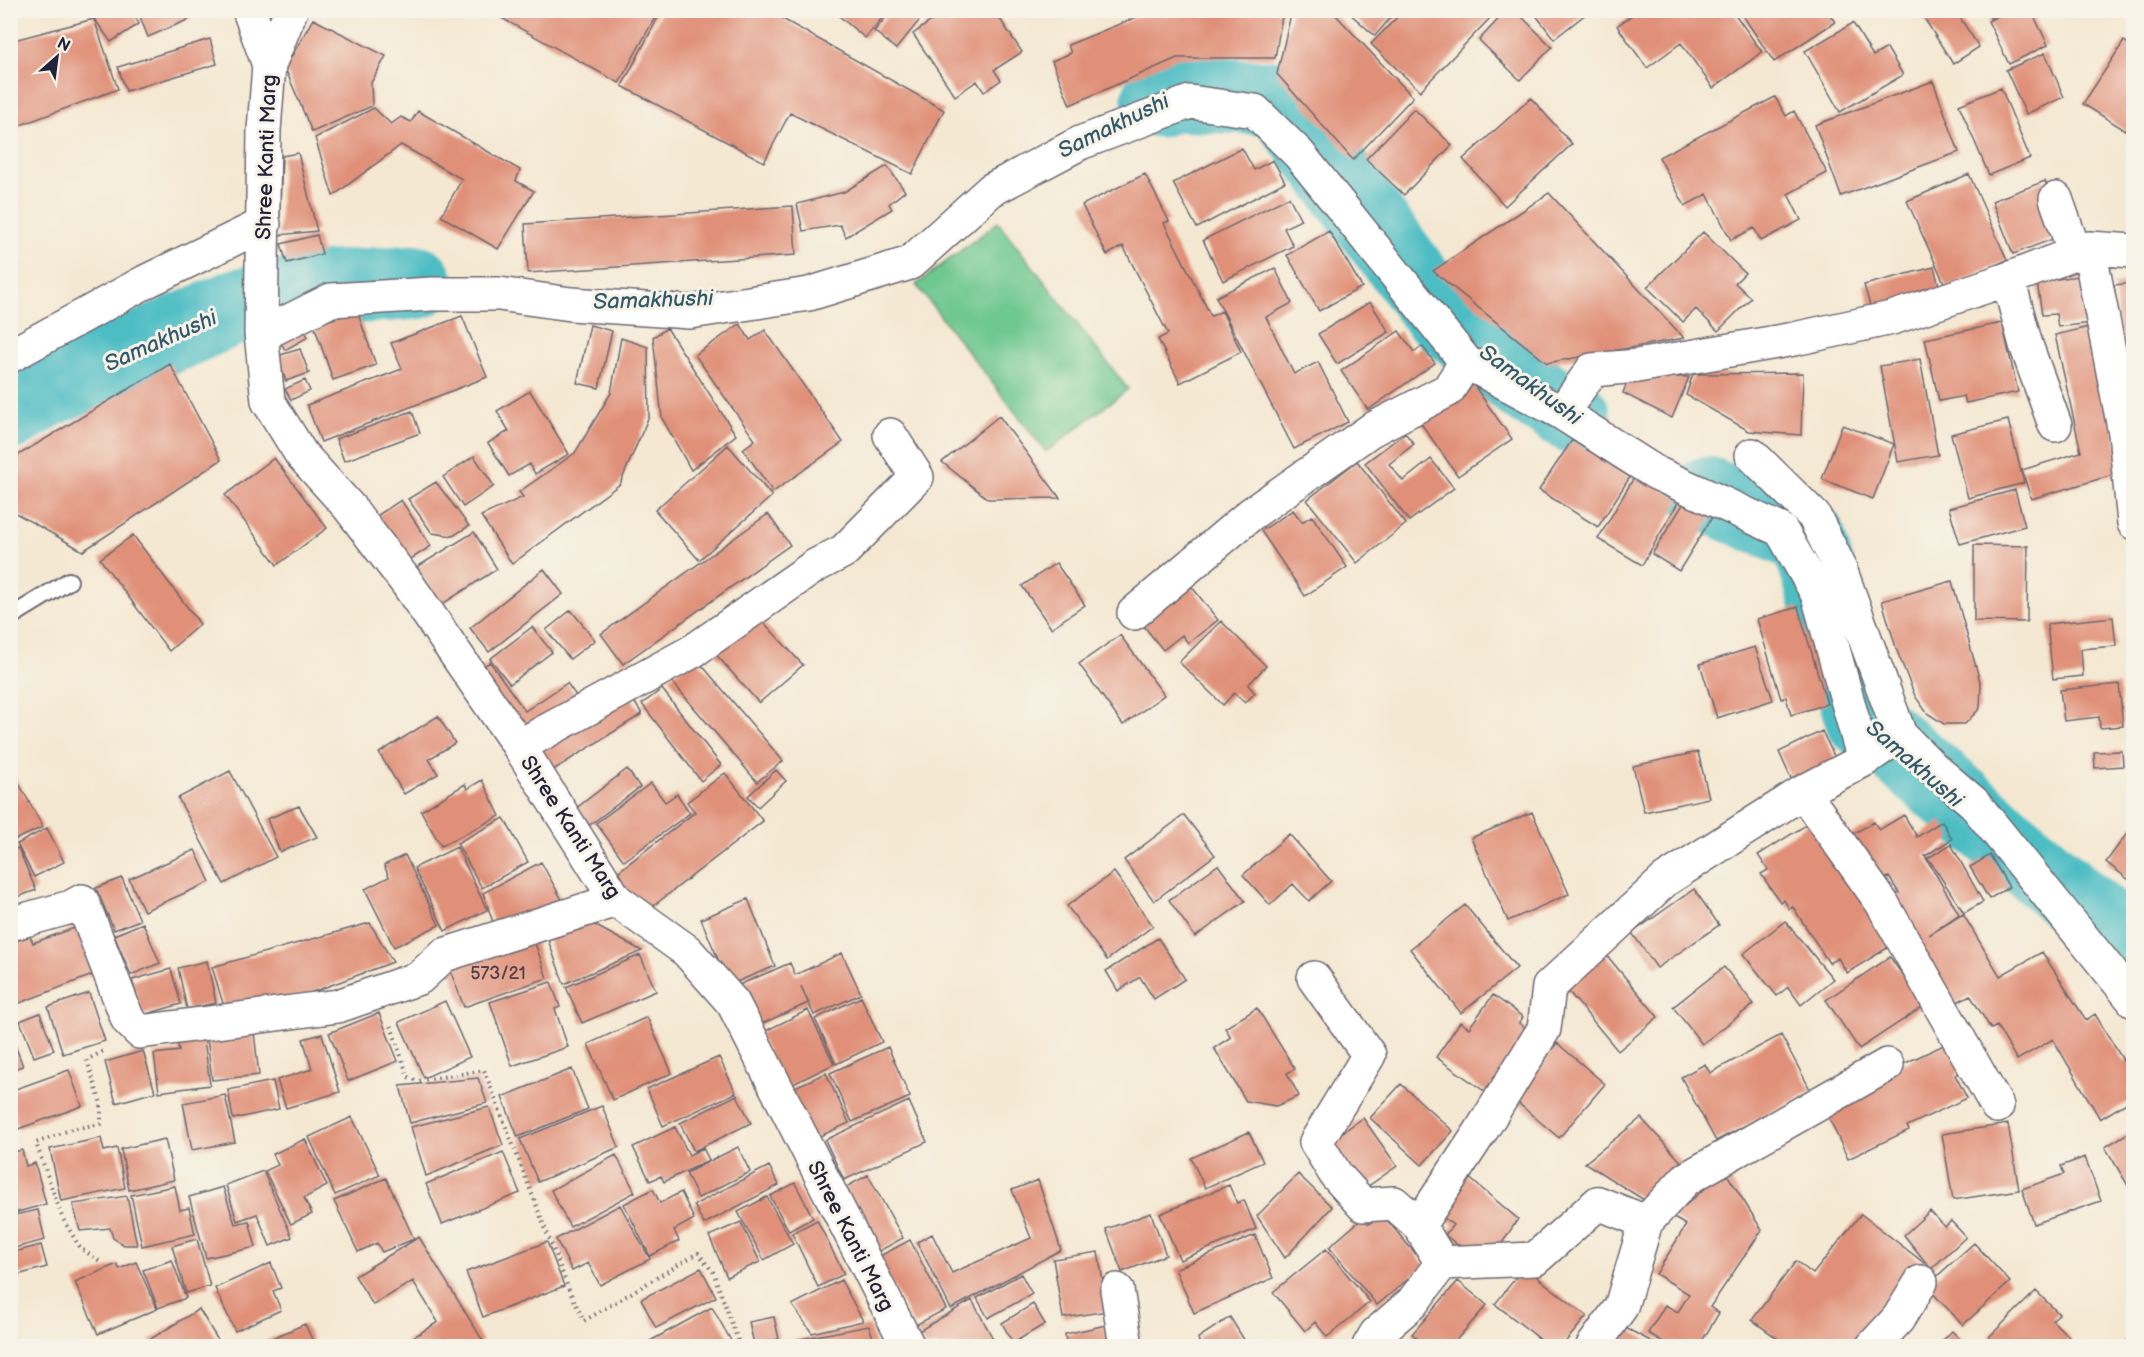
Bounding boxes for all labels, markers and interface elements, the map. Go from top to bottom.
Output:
north arrow [27,27,87,87]
text: N [54,34,73,56]
street label: Shree Kanti Marg [251,74,282,240]
water label: Samakhushi [1054,87,1175,165]
water label: Samakhushi [593,285,715,316]
water label: Samakhushi [100,304,222,378]
water label: Samakhushi [1474,339,1588,432]
water label: Samakhushi [1860,715,1969,814]
street label: Shree Kanti Marg [515,751,626,903]
house number: 573/21 [470,963,526,984]
street label: Shree Kanti Marg [802,1157,899,1316]

